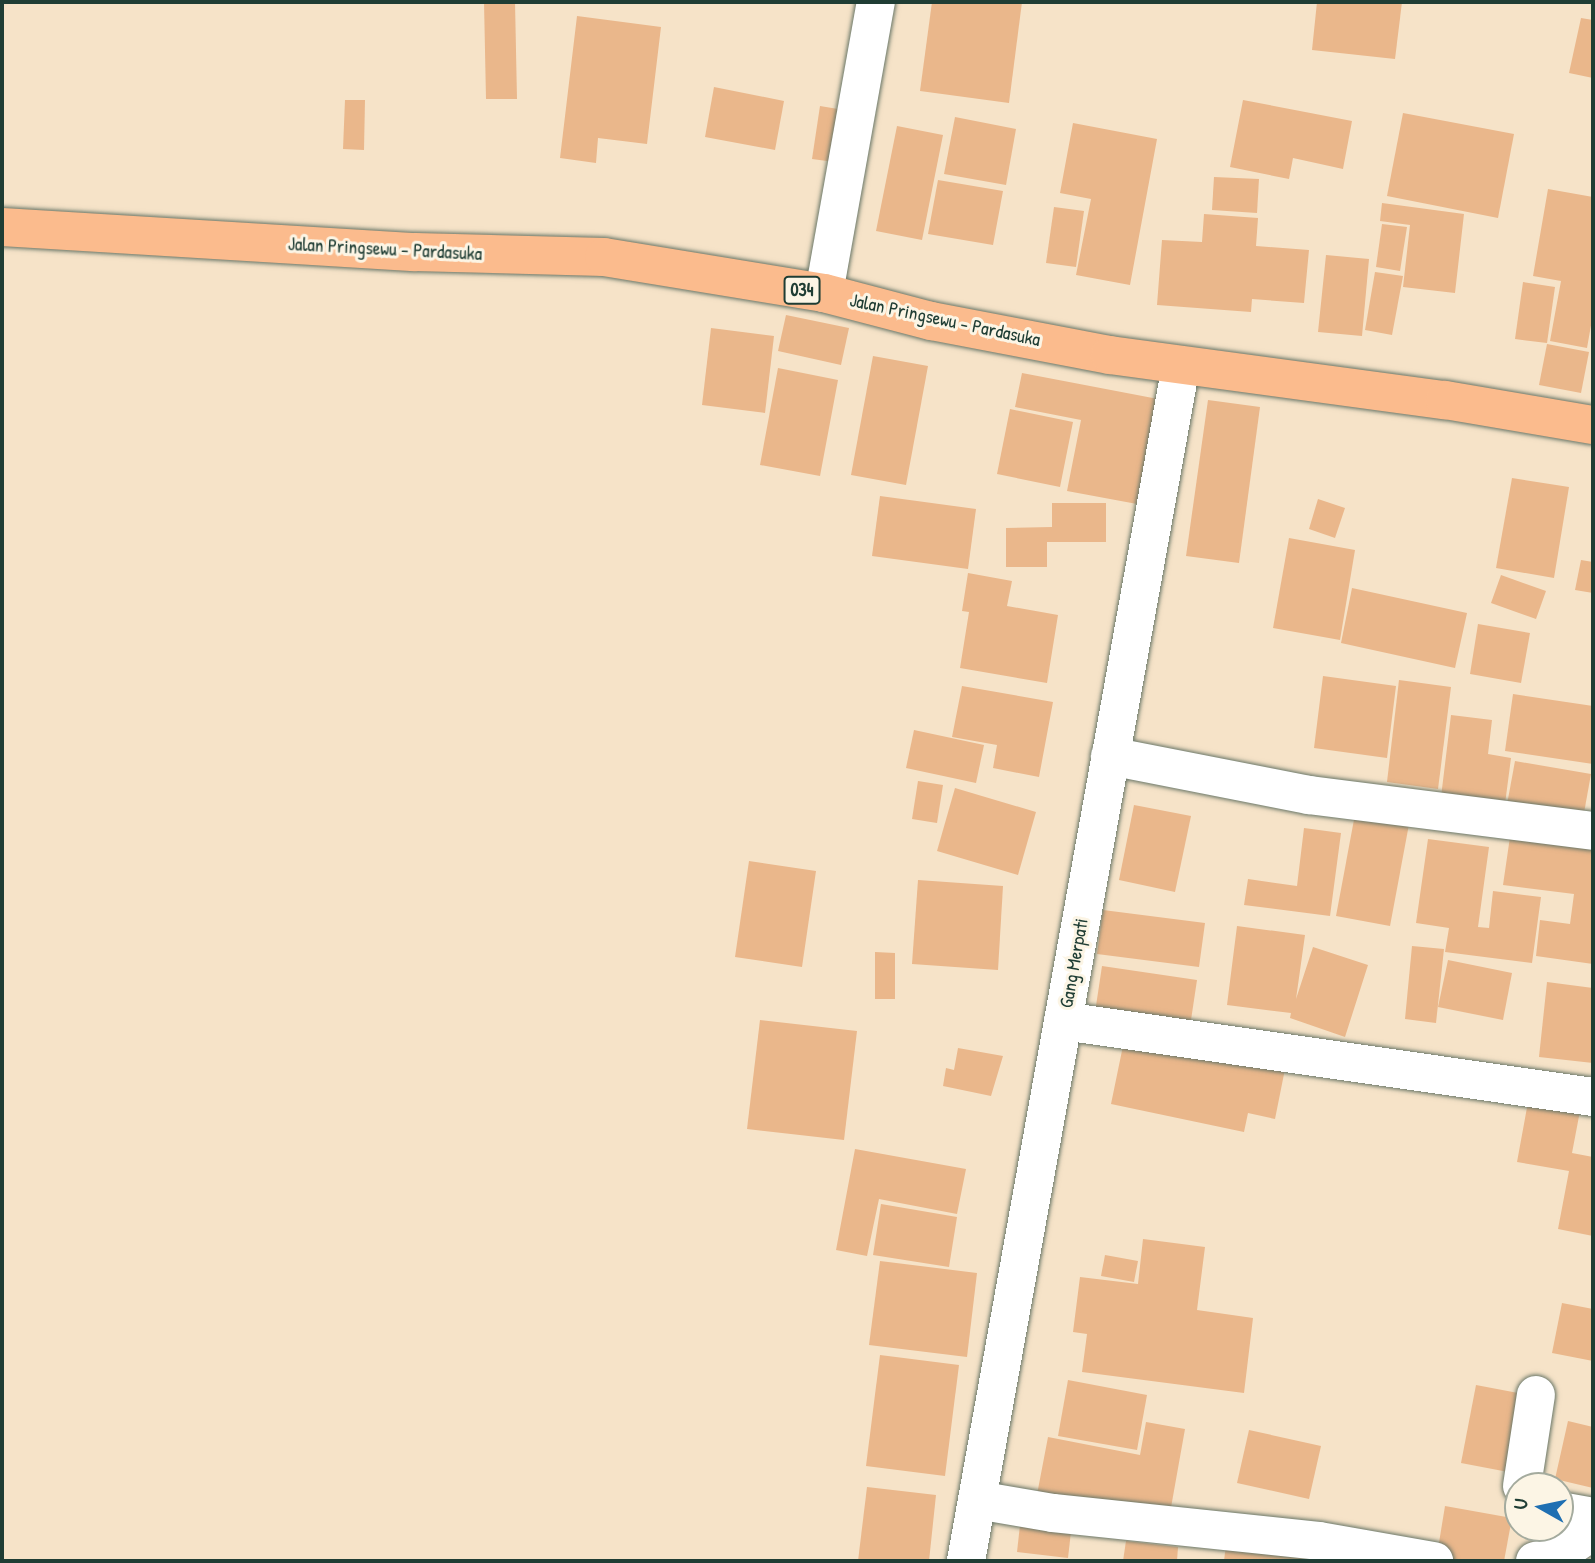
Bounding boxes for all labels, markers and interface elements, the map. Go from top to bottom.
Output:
street label: Jalan Pringsewu - Pardasuka [287,233,483,265]
road number: 034 [783,276,821,304]
street label: Jalan Pringsewu - Pardasuka [848,289,1042,351]
street label: Gang Merpati [1055,916,1093,1010]
north arrow [1504,1472,1574,1542]
text: U [1507,1497,1534,1511]

